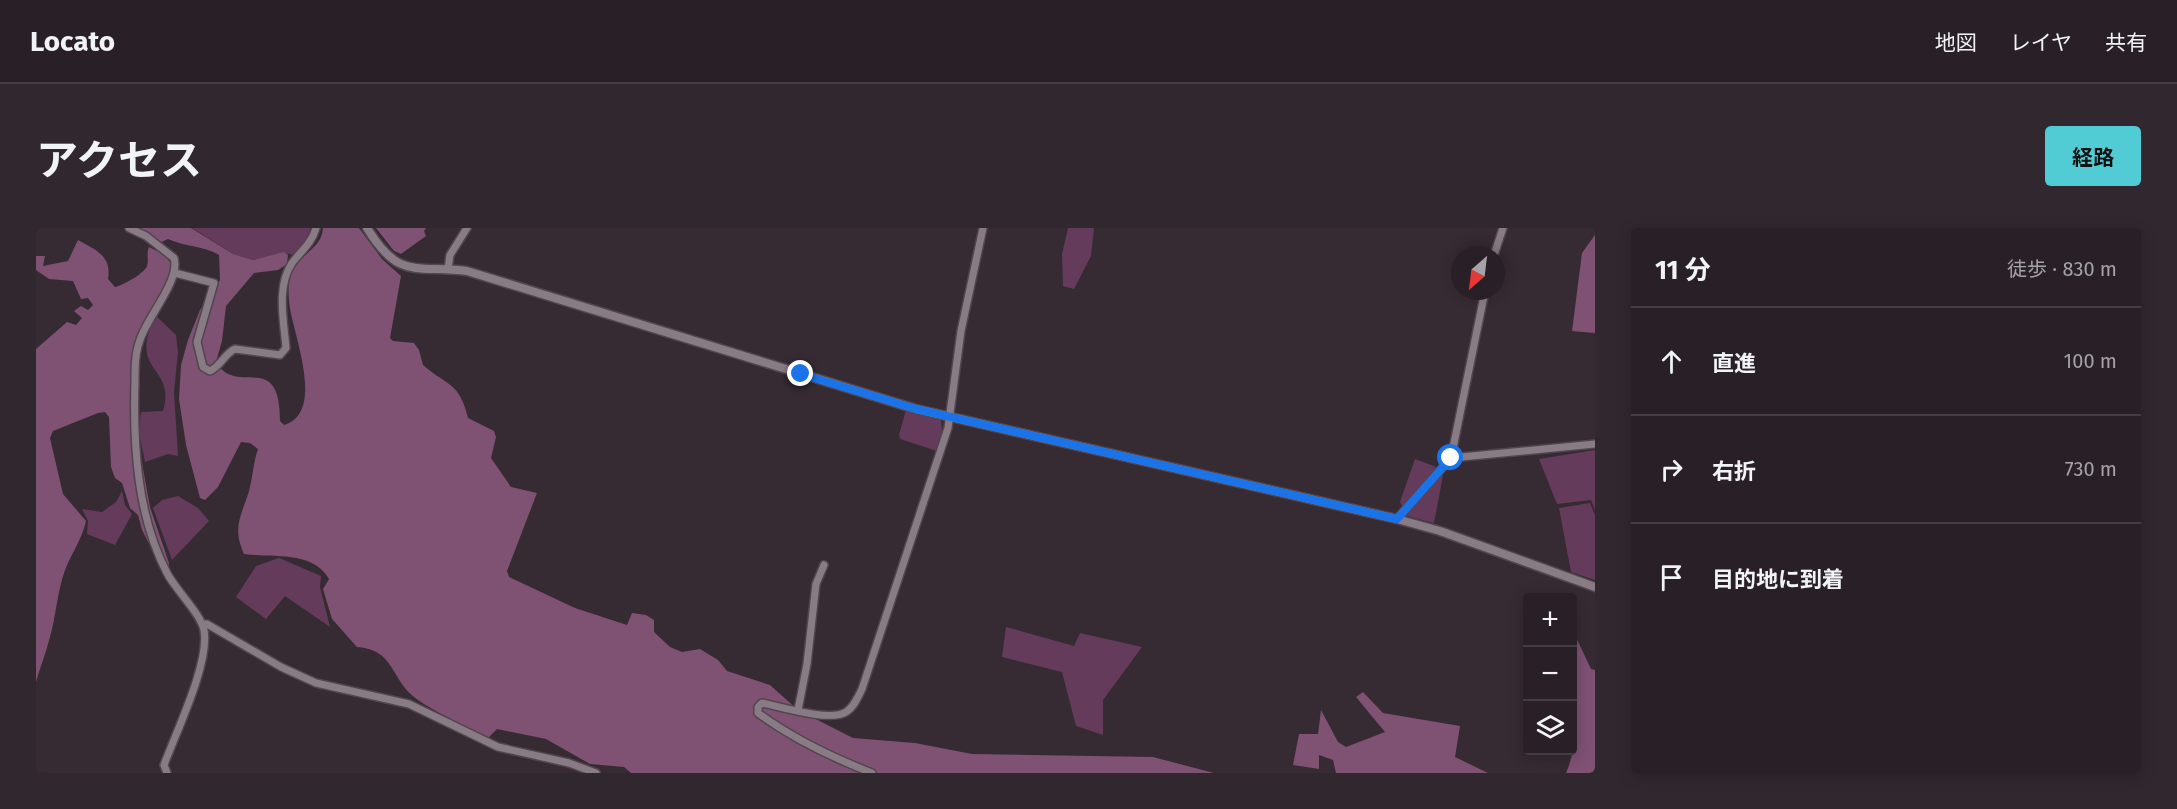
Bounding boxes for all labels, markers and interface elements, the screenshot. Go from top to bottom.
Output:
text: Locato [30,25,115,58]
text: 地図 [1935,30,1977,56]
text: レイヤ [2010,30,2072,56]
text: 共有 [2105,30,2147,56]
button: 経路 [2045,126,2141,186]
text: アクセス [36,136,202,186]
north arrow [1451,246,1505,300]
text: 11 分 [1655,255,1711,286]
text: 徒歩 · 830 m [2007,257,2117,281]
icon: ahead [1655,345,1688,378]
text: 100 m [2064,349,2117,373]
text: 直進 [1712,350,1756,377]
route end [787,360,813,386]
route start [1437,444,1463,470]
icon: right [1655,453,1688,486]
text: 730 m [2065,457,2117,481]
text: 右折 [1712,458,1756,485]
icon: arrive [1655,561,1688,594]
text: 目的地に到着 [1712,566,1844,593]
map controls [1523,593,1577,755]
button: + [1523,593,1577,647]
button: − [1523,647,1577,701]
button: layers [1523,701,1577,755]

